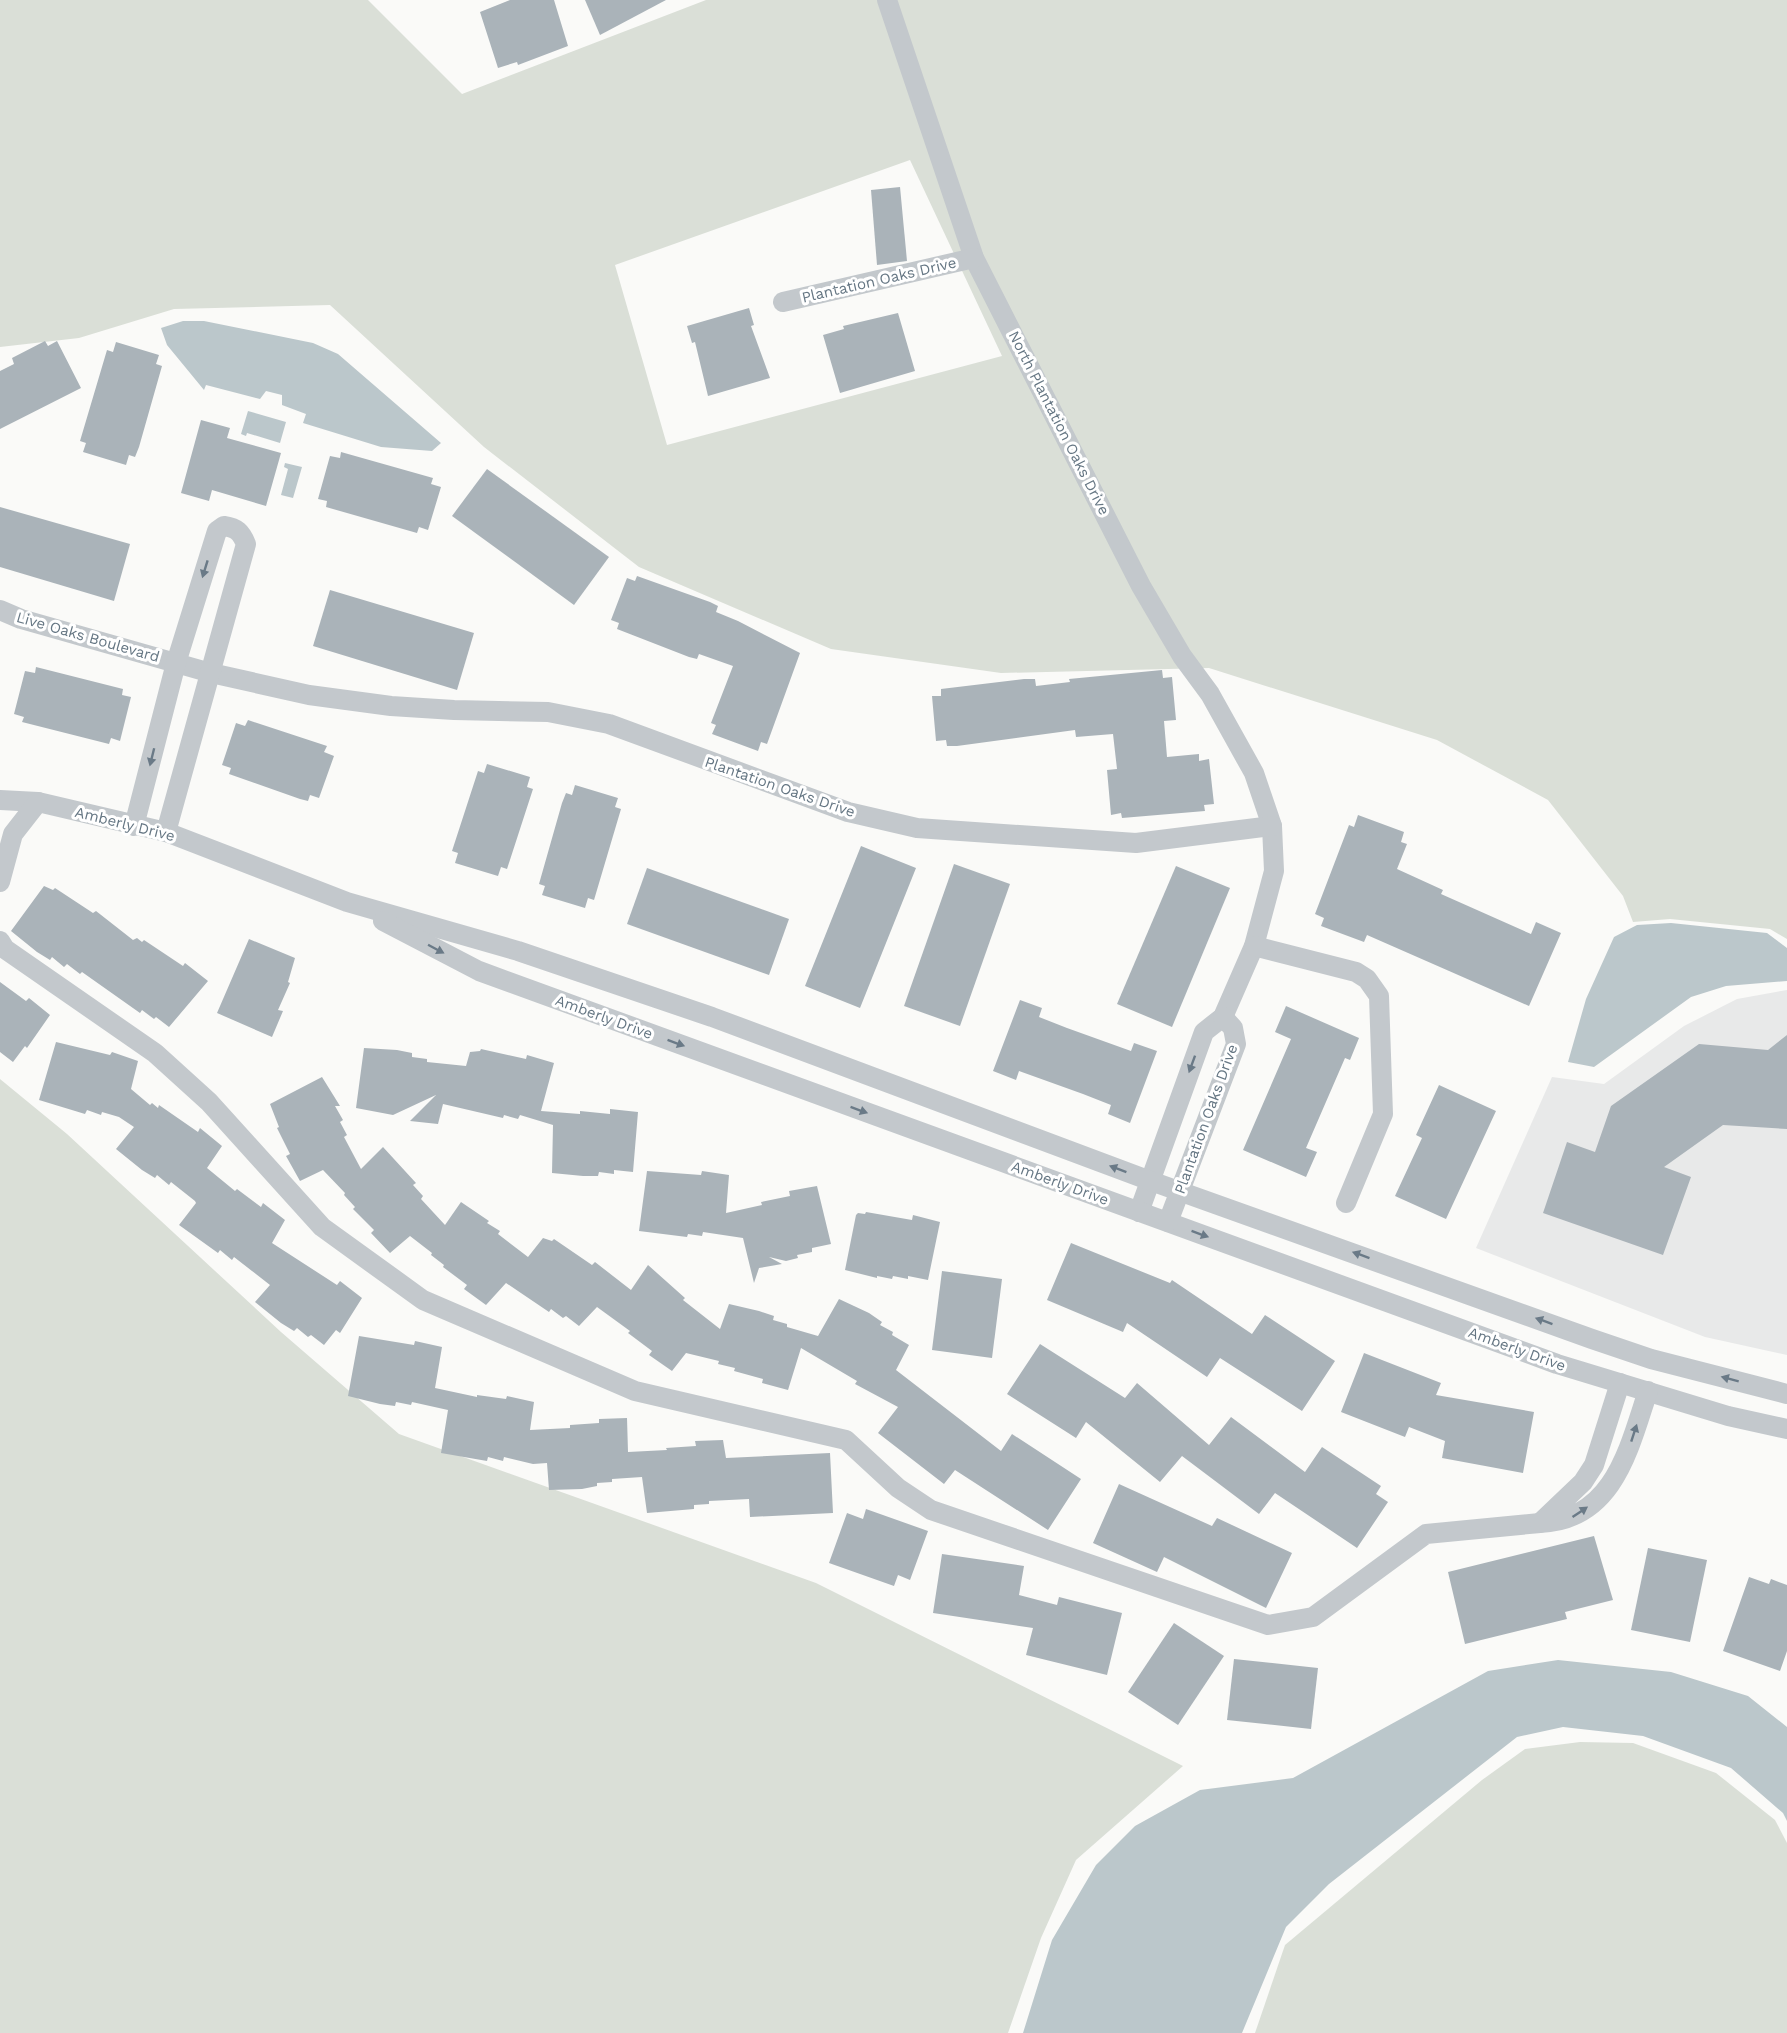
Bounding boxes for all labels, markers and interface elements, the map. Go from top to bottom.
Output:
street label: Plantation Oaks Drive [800,253,958,307]
street label: North Plantation Oaks Drive [1005,328,1113,518]
one-way arrow [200,560,209,578]
street label: Live Oaks Boulevard [14,608,162,666]
one-way arrow [147,748,156,766]
street label: Plantation Oaks Drive [702,753,858,821]
street label: Amberly Drive [73,803,177,845]
one-way arrow [428,944,445,954]
street label: Amberly Drive [553,991,655,1043]
one-way arrow [667,1039,685,1049]
street label: Plantation Oaks Drive [1171,1042,1241,1196]
one-way arrow [1186,1055,1196,1073]
one-way arrow [850,1105,868,1115]
street label: Amberly Drive [1009,1157,1111,1209]
one-way arrow [1109,1164,1127,1173]
one-way arrow [1191,1230,1209,1240]
one-way arrow [1352,1250,1370,1260]
one-way arrow [1535,1316,1553,1326]
street label: Amberly Drive [1466,1323,1568,1375]
one-way arrow [1721,1374,1740,1384]
one-way arrow [1630,1424,1639,1442]
one-way arrow [1572,1506,1588,1517]

